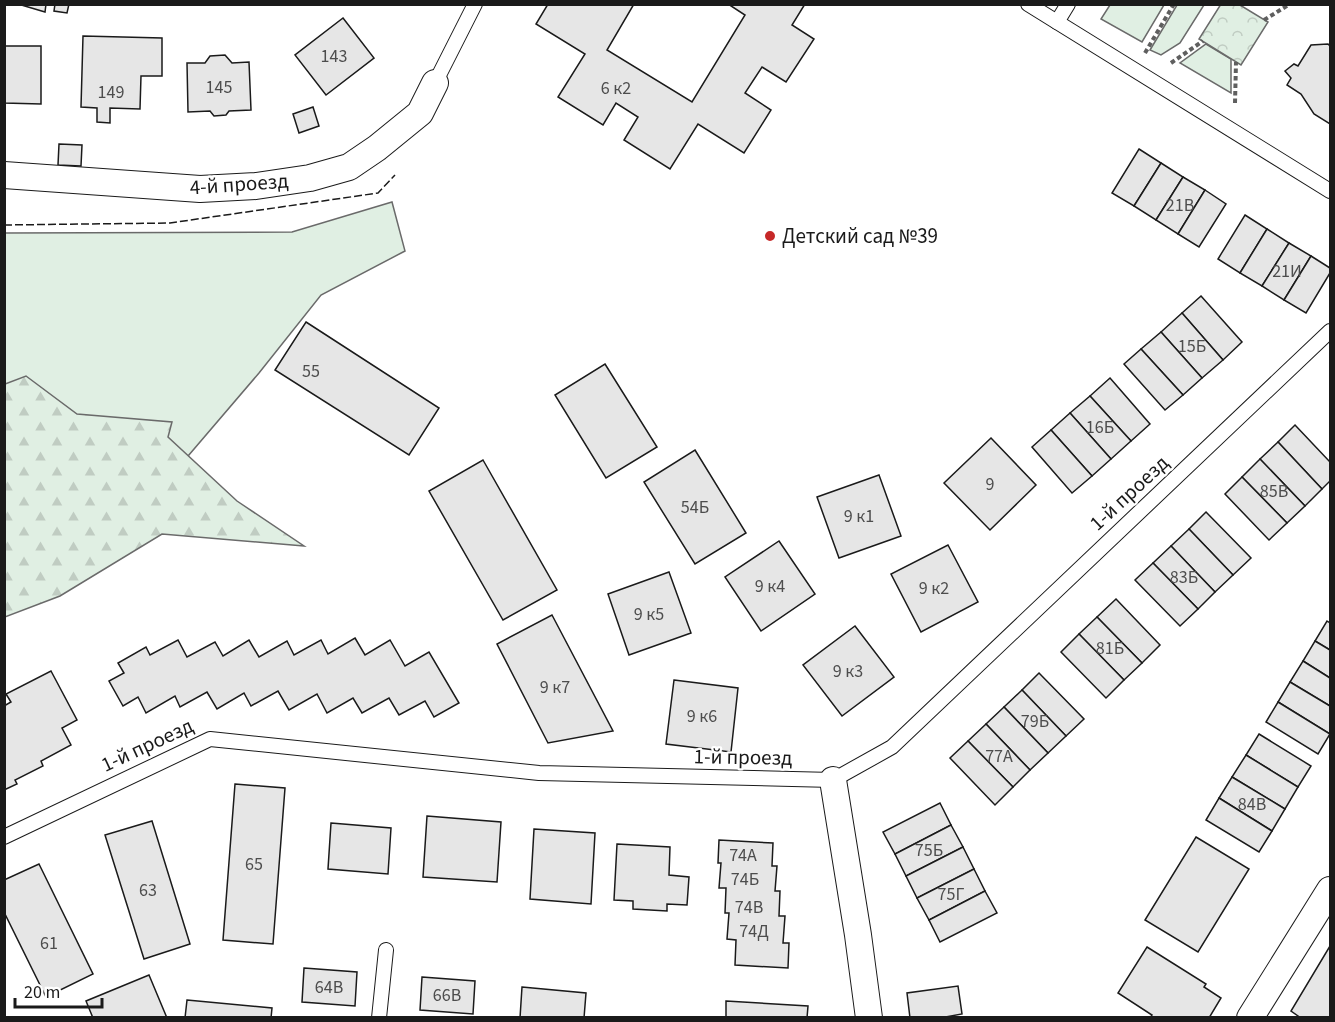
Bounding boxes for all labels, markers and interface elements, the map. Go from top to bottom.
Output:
house number: 143 [321,44,347,69]
house number: 145 [206,75,232,100]
house number: 6 к2 [601,76,631,101]
house number: 149 [98,80,124,105]
street label: 4-й проезд [189,166,289,202]
house number: 21В [1166,193,1194,218]
place label: Детский сад №39 [782,221,938,251]
marker: Детский сад №39 [763,229,777,243]
house number: 21И [1272,259,1302,284]
house number: 15Б [1178,334,1206,359]
house number: 55 [302,359,320,384]
house number: 16Б [1086,415,1114,440]
street label: 1-й проезд [1083,448,1175,538]
house number: 9 [986,472,995,497]
house number: 85В [1260,479,1288,504]
house number: 54Б [681,495,709,520]
house number: 9 к1 [844,504,874,529]
house number: 83Б [1170,565,1198,590]
house number: 9 к4 [755,574,785,599]
house number: 9 к2 [919,576,949,601]
house number: 9 к5 [634,602,664,627]
house number: 81Б [1096,636,1124,661]
house number: 9 к3 [833,659,863,684]
house number: 9 к7 [540,675,570,700]
house number: 9 к6 [687,704,717,729]
house number: 79Б [1021,709,1049,734]
street label: 1-й проезд [96,711,198,779]
street label: 1-й проезд [693,741,793,773]
house number: 77А [985,744,1013,769]
house number: 84В [1238,792,1266,817]
house number: 75Б [915,838,943,863]
house number: 74А [729,843,757,868]
house number: 65 [245,852,263,877]
house number: 74Б [731,867,759,892]
house number: 63 [139,878,157,903]
house number: 75Г [938,882,964,907]
house number: 74В [735,895,763,920]
house number: 74Д [739,919,769,944]
house number: 61 [40,931,58,956]
scale bar [15,971,102,1009]
house number: 64В [315,975,343,1000]
text: 20 m [24,980,60,1005]
house number: 66В [433,983,461,1008]

